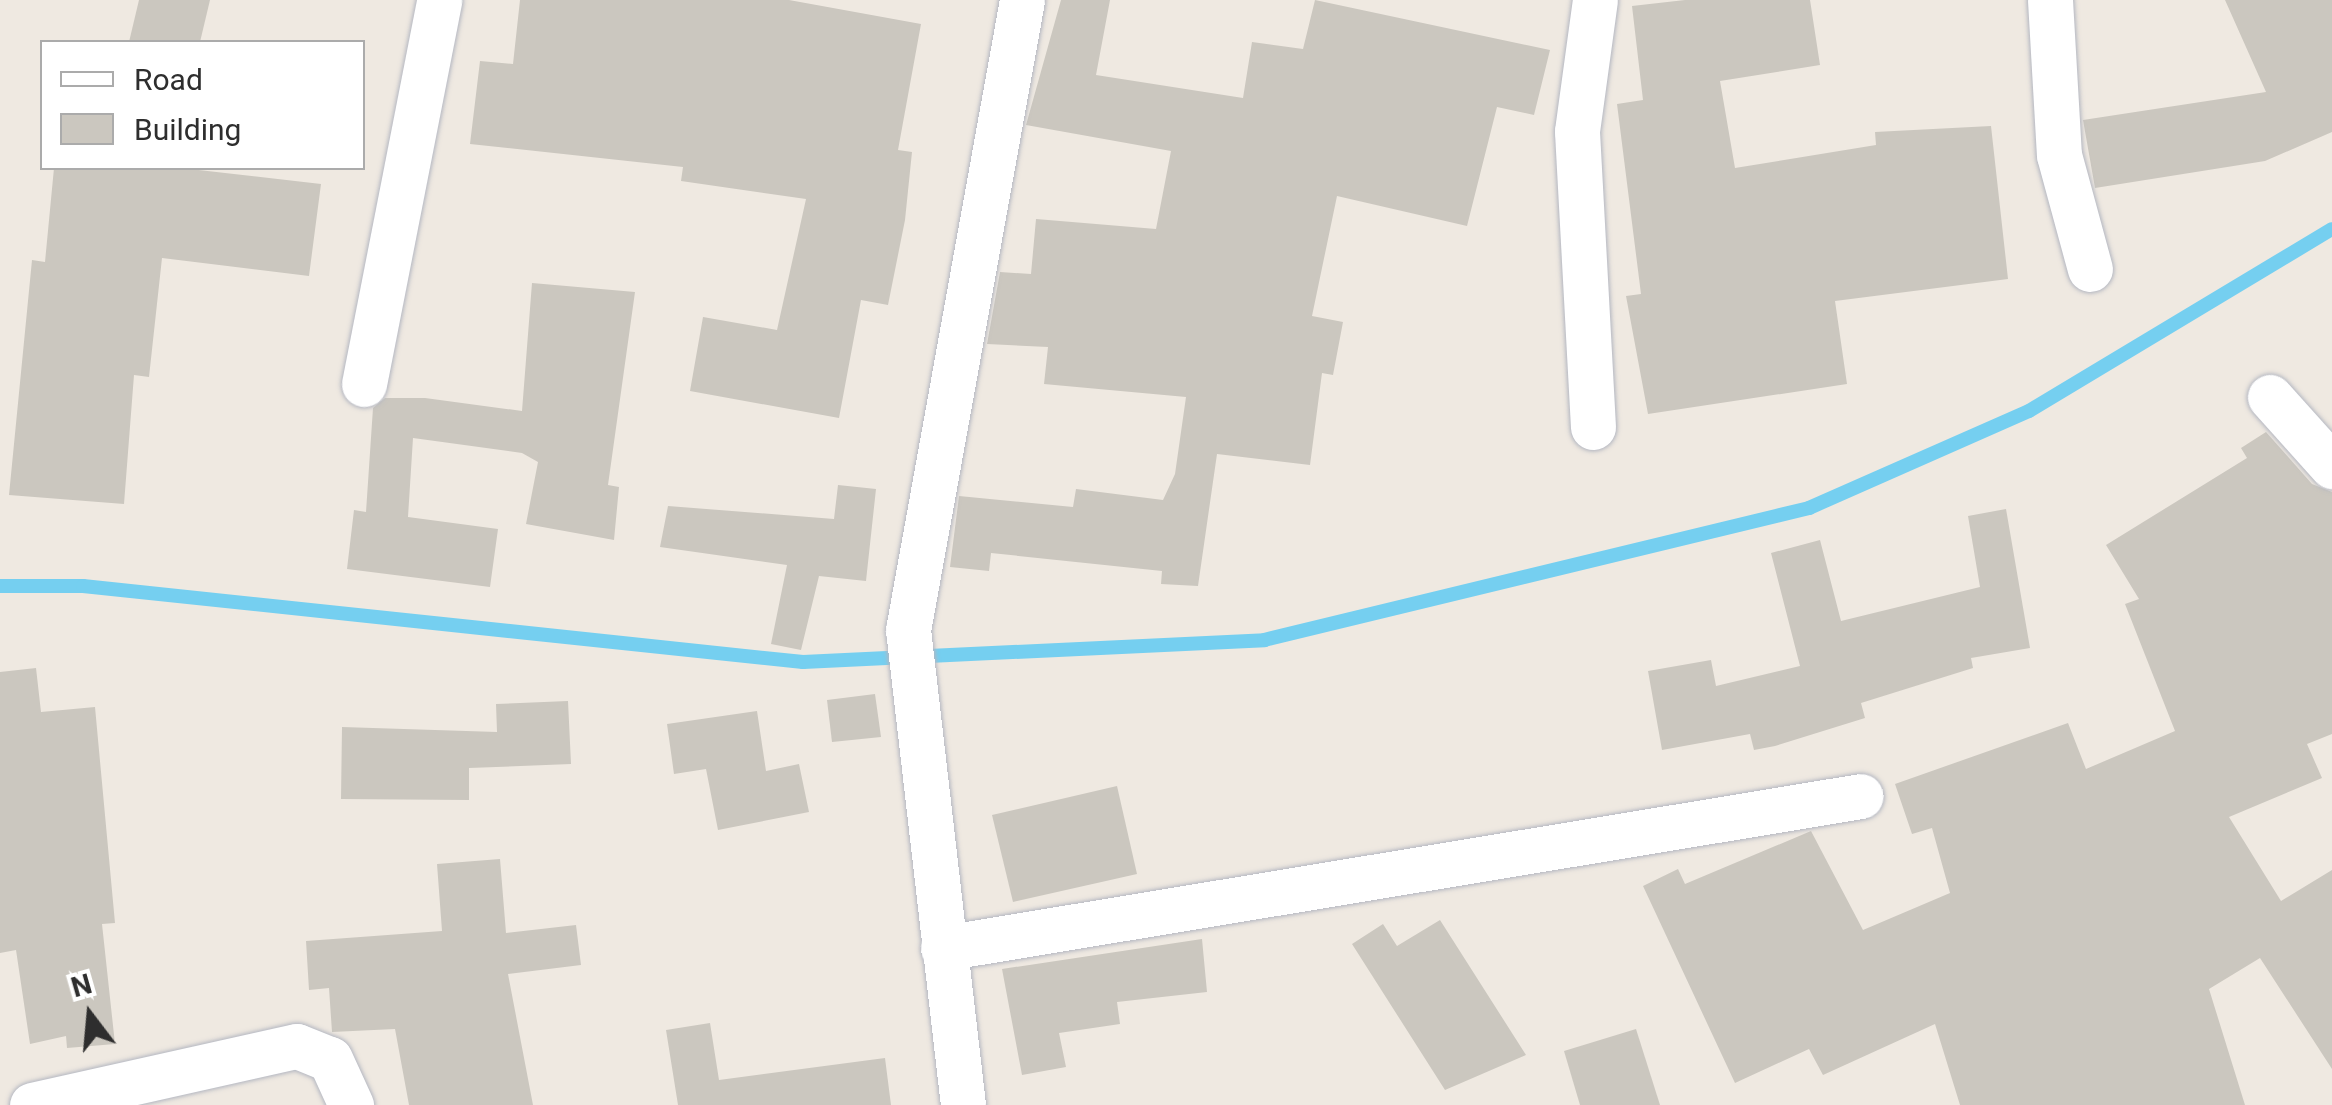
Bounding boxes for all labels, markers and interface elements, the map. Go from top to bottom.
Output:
legend [40,40,365,170]
text: Road [134,62,203,97]
text: Building [134,112,241,147]
north arrow [40,965,140,1065]
text: N [68,967,96,1004]

